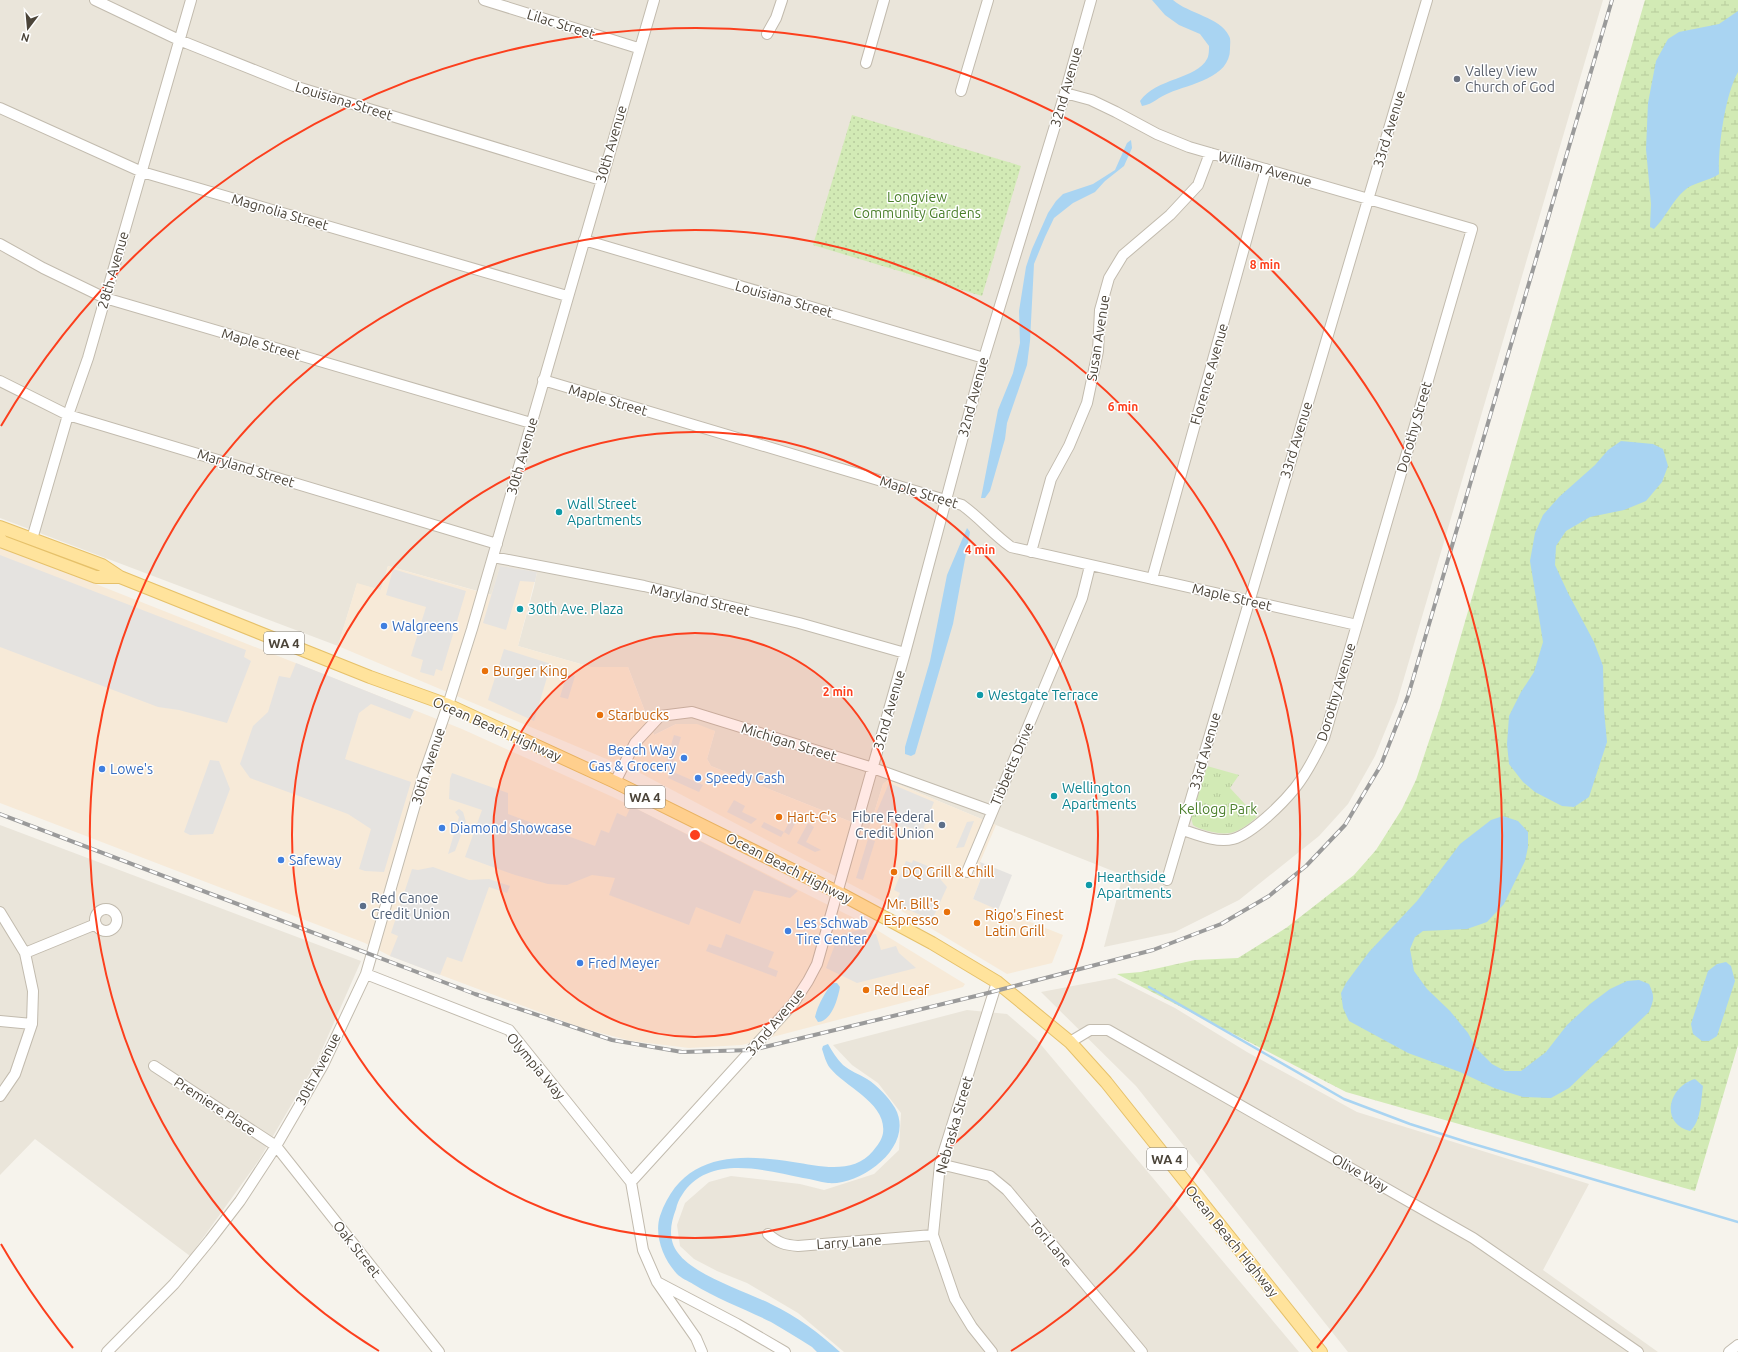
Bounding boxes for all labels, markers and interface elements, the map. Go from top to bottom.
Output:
street label: Lilac Street [525,6,597,42]
north arrow [8,8,48,48]
text: N [20,31,31,45]
street label: 32nd Avenue [1047,45,1085,129]
place label: Valley View Church of God [1465,63,1555,95]
marker: Valley View Church of God [1452,74,1462,84]
street label: Louisiana Street [293,79,395,124]
street label: 33rd Avenue [1370,89,1408,169]
street label: 30th Avenue [592,104,630,184]
street label: William Avenue [1216,148,1314,190]
park label: Longview Community Gardens [853,189,981,221]
street label: Magnolia Street [230,191,331,234]
street label: 28th Avenue [94,230,132,310]
text: 8 min [1250,258,1280,271]
street label: Louisiana Street [733,277,835,321]
street label: Susan Avenue [1083,294,1113,382]
street label: Florence Avenue [1187,321,1231,427]
street label: Maple Street [220,325,303,363]
street label: 32nd Avenue [955,355,991,439]
street label: Dorothy Street [1393,379,1435,474]
street label: Maple Street [567,381,650,419]
text: 6 min [1108,400,1138,413]
street label: 33rd Avenue [1277,400,1315,480]
street label: 30th Avenue [503,416,541,496]
street label: Maryland Street [195,446,297,491]
street label: Maple Street [878,472,961,512]
place label: Wall Street Apartments [567,496,642,528]
marker: Wall Street Apartments [554,507,564,517]
text: 4 min [965,543,995,556]
street label: Maple Street [1191,580,1274,614]
street label: Maryland Street [649,581,752,619]
place label: 30th Ave. Plaza [528,601,623,617]
marker: 30th Ave. Plaza [515,604,525,614]
place label: Walgreens [392,618,458,634]
marker: Walgreens [379,621,389,631]
road number: WA 4 [264,632,304,654]
street label: Dorothy Avenue [1313,641,1359,743]
place label: Burger King [493,663,568,679]
marker: Burger King [480,666,490,676]
street label: 32nd Avenue [870,668,908,752]
text: 2 min [823,685,853,698]
place label: Westgate Terrace [988,687,1099,703]
marker: Westgate Terrace [975,690,985,700]
street label: Ocean Beach Highway [430,693,564,765]
place label: Starbucks [608,707,669,723]
marker: Starbucks [595,710,605,720]
street label: 33rd Avenue [1186,711,1224,791]
street label: Michigan Street [739,720,839,764]
street label: Tibbetts Drive [987,720,1037,808]
street label: 30th Avenue [408,726,448,806]
place label: Beach Way Gas & Grocery [589,742,676,774]
marker: Beach Way Gas & Grocery [679,753,689,763]
place label: Lowe's [110,761,153,777]
marker: Lowe's [97,764,107,774]
place label: Speedy Cash [706,770,785,786]
marker: Speedy Cash [693,773,703,783]
place label: Wellington Apartments [1062,780,1137,812]
road number: WA 4 [625,786,665,808]
marker: Wellington Apartments [1049,791,1059,801]
park label: Kellogg Park [1179,801,1257,817]
place label: Hart-C's [787,809,837,825]
place label: Fibre Federal Credit Union [852,809,934,841]
marker: Hart-C's [774,812,784,822]
place label: Diamond Showcase [450,820,572,836]
marker: Fibre Federal Credit Union [937,820,947,830]
marker: Diamond Showcase [437,823,447,833]
centre of rings [688,828,702,842]
street label: Ocean Beach Highway [723,829,855,907]
place label: Safeway [289,852,342,868]
marker: Safeway [276,855,286,865]
place label: DQ Grill & Chill [902,864,994,880]
marker: DQ Grill & Chill [889,867,899,877]
place label: Hearthside Apartments [1097,869,1172,901]
marker: Hearthside Apartments [1084,880,1094,890]
place label: Red Canoe Credit Union [371,890,450,922]
place label: Mr. Bill's Espresso [884,896,939,928]
marker: Red Canoe Credit Union [358,901,368,911]
marker: Mr. Bill's Espresso [942,907,952,917]
place label: Rigo's Finest Latin Grill [985,907,1064,939]
place label: Les Schwab Tire Center [796,915,868,947]
marker: Rigo's Finest Latin Grill [972,918,982,928]
marker: Les Schwab Tire Center [783,926,793,936]
place label: Fred Meyer [588,955,660,971]
marker: Fred Meyer [575,958,585,968]
place label: Red Leaf [874,982,930,998]
street label: 32nd Avenue [742,985,808,1059]
marker: Red Leaf [861,985,871,995]
street label: Olympia Way [504,1029,569,1103]
street label: 30th Avenue [292,1030,344,1108]
street label: Premiere Place [171,1074,259,1138]
street label: Nebraska Street [932,1074,976,1176]
road number: WA 4 [1147,1148,1187,1170]
street label: Olive Way [1329,1151,1391,1196]
street label: Ocean Beach Highway [1182,1182,1282,1300]
street label: Tori Lane [1026,1216,1076,1270]
street label: Oak Street [330,1218,384,1281]
street label: Larry Lane [816,1232,882,1252]

